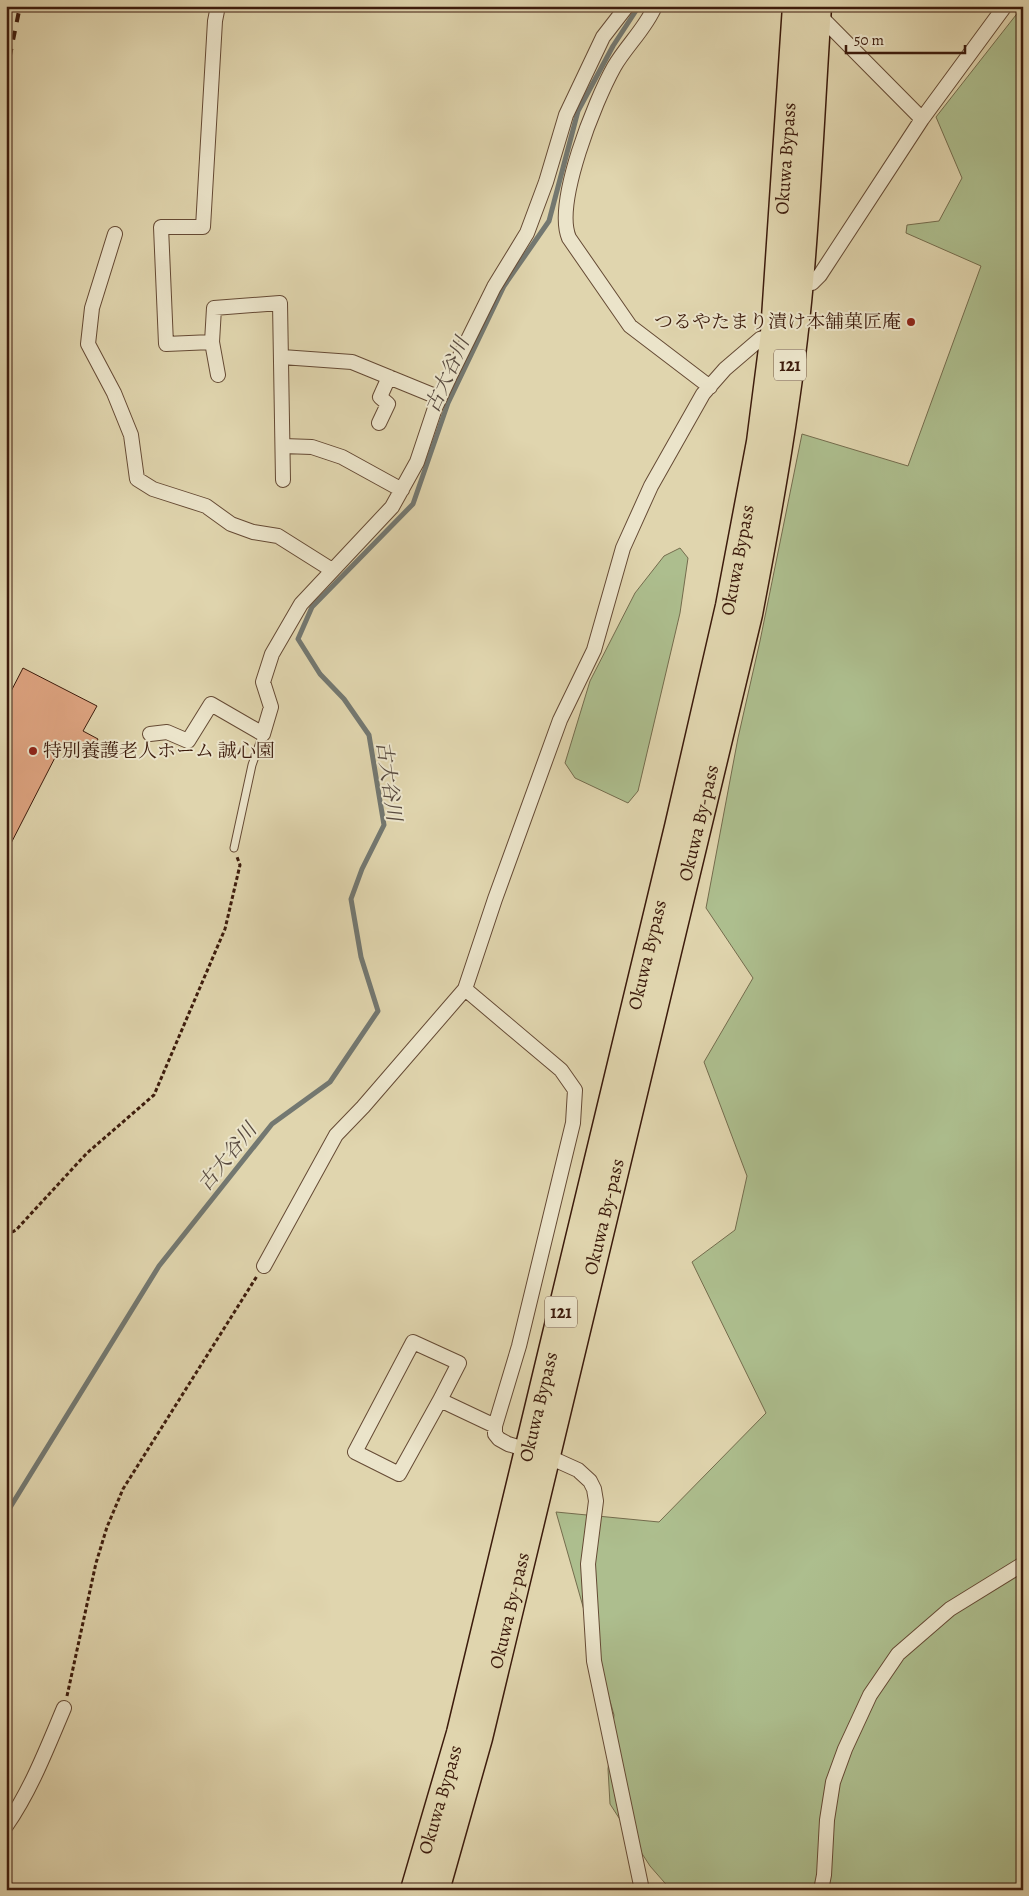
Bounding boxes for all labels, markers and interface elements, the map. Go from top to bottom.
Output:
scale bar [846,22,965,54]
text: 50 m [854,30,884,50]
street label: Okuwa Bypass [769,101,802,215]
place label: つるやたまり漬け本舗菓匠庵 [654,309,901,335]
marker: つるやたまり漬け本舗菓匠庵 [905,316,917,328]
water label: 古大谷川 [418,331,476,417]
road number: 121 [774,350,806,380]
street label: Okuwa Bypass [714,502,761,618]
place label: 特別養護老人ホーム 誠心園 [43,738,275,764]
water label: 古大谷川 [370,740,408,824]
marker: 特別養護老人ホーム 誠心園 [27,745,39,757]
street label: Okuwa By-pass [672,762,725,884]
street label: Okuwa Bypass [621,897,673,1013]
water label: 古大谷川 [191,1116,264,1197]
street label: Okuwa By-pass [578,1156,631,1278]
road number: 121 [545,1296,577,1328]
street label: Okuwa Bypass [513,1349,564,1465]
street label: Okuwa By-pass [483,1550,536,1672]
street label: Okuwa Bypass [412,1742,469,1857]

